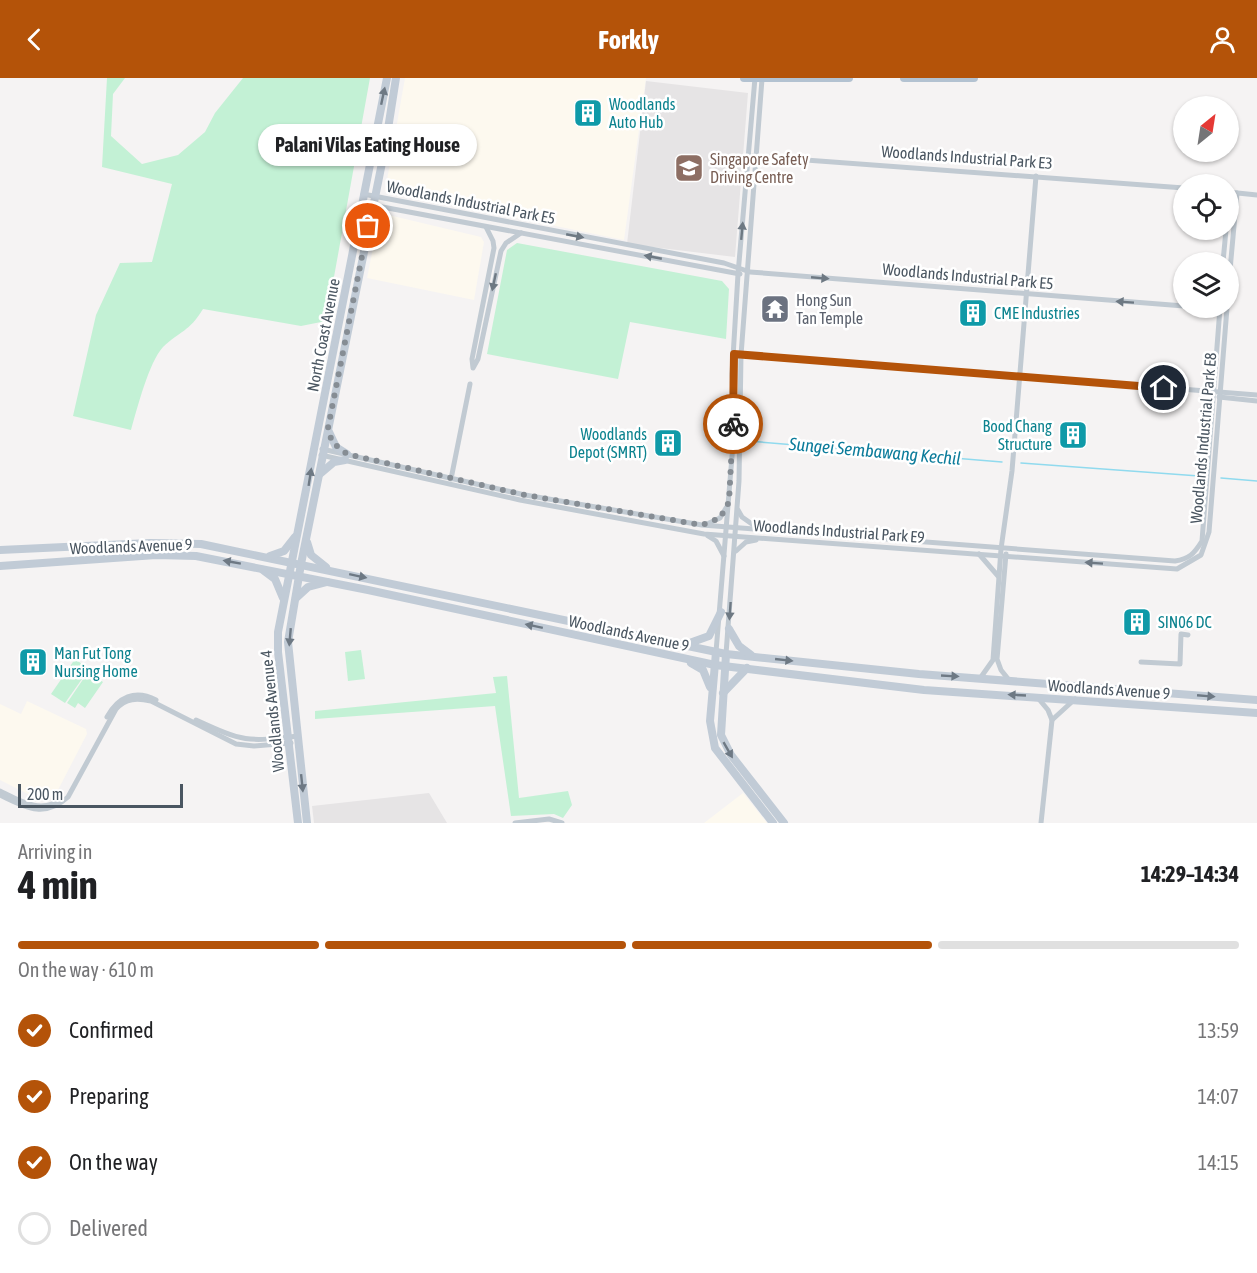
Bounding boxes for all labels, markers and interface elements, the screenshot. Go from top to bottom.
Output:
icon: back [18,23,51,56]
icon: person [1206,23,1239,56]
text: Forkly [598,24,659,55]
one-way arrow [379,87,389,105]
place label: Woodlands Auto Hub [609,95,676,131]
north arrow [1173,96,1239,162]
map controls [1173,96,1239,318]
building icon: Woodlands Auto Hub [572,97,604,129]
callout: Palani Vilas Eating House [258,124,478,166]
text: Palani Vilas Eating House [275,133,460,156]
street label: Woodlands Industrial Park E3 [881,142,1053,172]
place label: Singapore Safety Driving Centre [710,150,809,187]
school or university icon: Singapore Safety Driving Centre [673,152,705,184]
button: locate [1173,174,1239,240]
street label: Woodlands Industrial Park E5 [385,177,557,227]
pin [342,200,393,251]
icon: bag [351,209,384,242]
one-way arrow [737,221,747,240]
one-way arrow [565,232,584,241]
one-way arrow [643,252,662,261]
button: layers [1173,252,1239,318]
street label: Woodlands Industrial Park E5 [882,260,1054,292]
one-way arrow [489,272,499,291]
one-way arrow [811,273,830,283]
street label: North Coast Avenue [303,277,343,393]
place label: Hong Sun Tan Temple [796,291,863,328]
temple icon: Hong Sun Tan Temple [759,293,791,325]
building icon: CME Industries [957,297,989,329]
one-way arrow [1116,297,1135,307]
place label: CME Industries [994,304,1080,322]
street label: Woodlands Industrial Park E8 [1187,352,1219,524]
pin [1138,362,1189,413]
icon: home [1147,371,1180,404]
courier [703,394,763,454]
icon: bike [717,408,750,441]
place label: Bood Chang Structure [983,417,1052,453]
building icon: Bood Chang Structure [1057,419,1089,451]
place label: Woodlands Depot (SMRT) [569,425,647,462]
building icon: Woodlands Depot (SMRT) [652,427,684,459]
water label: Sungei Sembawang Kechil [787,433,962,469]
one-way arrow [305,467,314,486]
street label: Woodlands Industrial Park E9 [753,516,925,546]
street label: Woodlands Avenue 9 [69,535,193,557]
one-way arrow [222,557,241,566]
one-way arrow [1085,558,1104,567]
one-way arrow [348,572,367,582]
one-way arrow [725,601,735,620]
building icon: SIN06 DC [1121,606,1153,638]
street label: Woodlands Avenue 9 [567,611,691,655]
place label: SIN06 DC [1158,613,1212,631]
one-way arrow [525,621,544,630]
one-way arrow [285,627,295,646]
place label: Man Fut Tong Nursing Home [54,644,138,681]
building icon: Man Fut Tong Nursing Home [17,646,49,678]
street label: Woodlands Avenue 4 [257,649,287,773]
one-way arrow [775,655,794,665]
one-way arrow [941,671,960,680]
street label: Woodlands Avenue 9 [1047,676,1171,702]
one-way arrow [1007,691,1026,700]
one-way arrow [1197,691,1216,701]
one-way arrow [723,742,734,758]
one-way arrow [297,773,307,792]
scale bar [18,781,183,808]
text: 200 m [27,785,63,803]
text: Arriving in [18,840,92,863]
text: 14:29–14:34 [1141,861,1239,887]
text: 4 min [18,863,98,907]
text: On the way · 610 m [18,958,154,981]
icon: check [18,1014,51,1047]
text: Confirmed [69,1017,154,1043]
text: 13:59 [1198,1019,1239,1042]
icon: check [18,1080,51,1113]
text: Preparing [69,1083,149,1109]
text: 14:07 [1197,1085,1239,1108]
icon: check [18,1146,51,1179]
text: On the way [69,1149,158,1175]
text: 14:15 [1198,1151,1239,1174]
text: Delivered [69,1215,148,1241]

